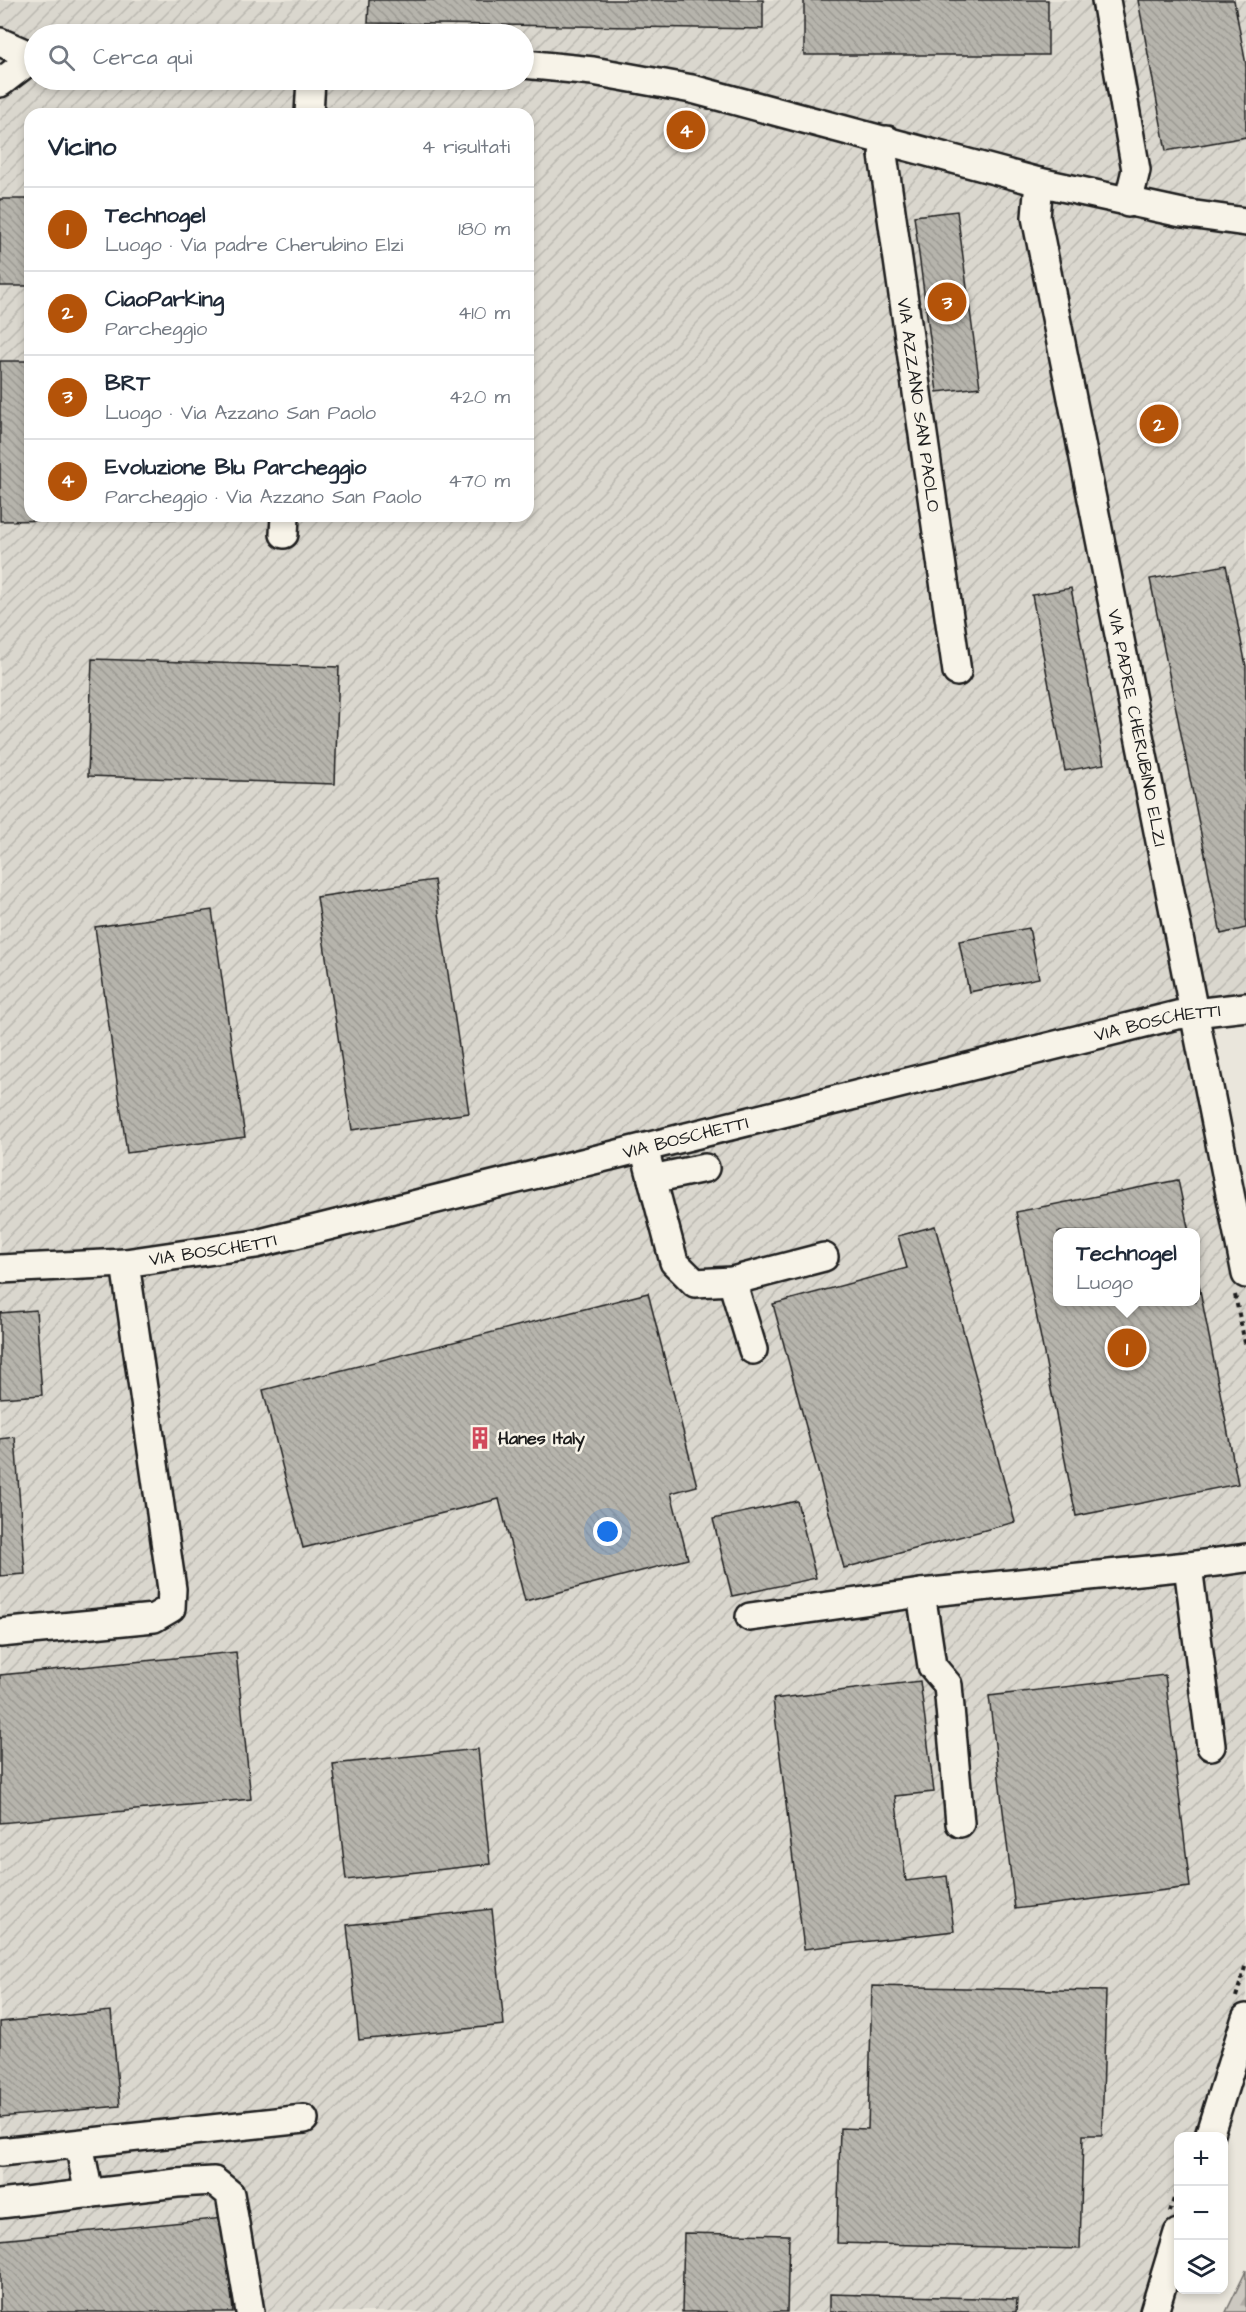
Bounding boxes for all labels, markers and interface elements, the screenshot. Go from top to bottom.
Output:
search box [24,24,534,90]
icon: search [45,41,78,74]
text: Cerca qui [93,42,192,73]
pin: 4 [666,108,706,152]
text: Vicino [48,129,116,165]
text: 4 risultati [422,133,510,161]
text: Technogel [105,200,206,231]
text: 1 [66,215,69,243]
text: 180 m [458,215,510,243]
text: Luogo · Via padre Cherubino Elzi [105,231,403,259]
pin: 3 [928,280,966,324]
text: CiaoParking [105,284,224,315]
street label: VIA AZZANO SAN PAOLO [891,296,946,514]
text: 2 [62,299,73,327]
text: 410 m [458,299,510,327]
text: Parcheggio [105,315,207,343]
text: BRT [105,368,150,399]
text: 3 [62,383,73,411]
text: 420 m [449,383,510,411]
text: Luogo · Via Azzano San Paolo [105,399,376,427]
pin: 2 [1140,402,1178,446]
text: Evoluzione Blu Parcheggio [105,452,366,483]
text: 4 [61,467,74,495]
text: 470 m [448,467,510,495]
text: Parcheggio · Via Azzano San Paolo [105,483,421,511]
street label: VIA PADRE CHERUBINO ELZI [1101,607,1173,849]
street label: VIA BOSCHETTI [1092,998,1222,1048]
street label: VIA BOSCHETTI [620,1110,751,1165]
street label: VIA BOSCHETTI [148,1227,279,1272]
popup [1053,1228,1200,1306]
text: Technogel [1076,1238,1177,1269]
text: Luogo [1076,1269,1133,1297]
pin: 1 [1108,1326,1146,1370]
building icon: Hanes Italy [467,1425,493,1451]
place label: Hanes Italy [498,1426,585,1452]
your location [593,1517,622,1546]
map controls [1174,2132,1228,2294]
button: + [1174,2132,1228,2186]
button: − [1174,2186,1228,2240]
button: layers [1174,2240,1228,2294]

